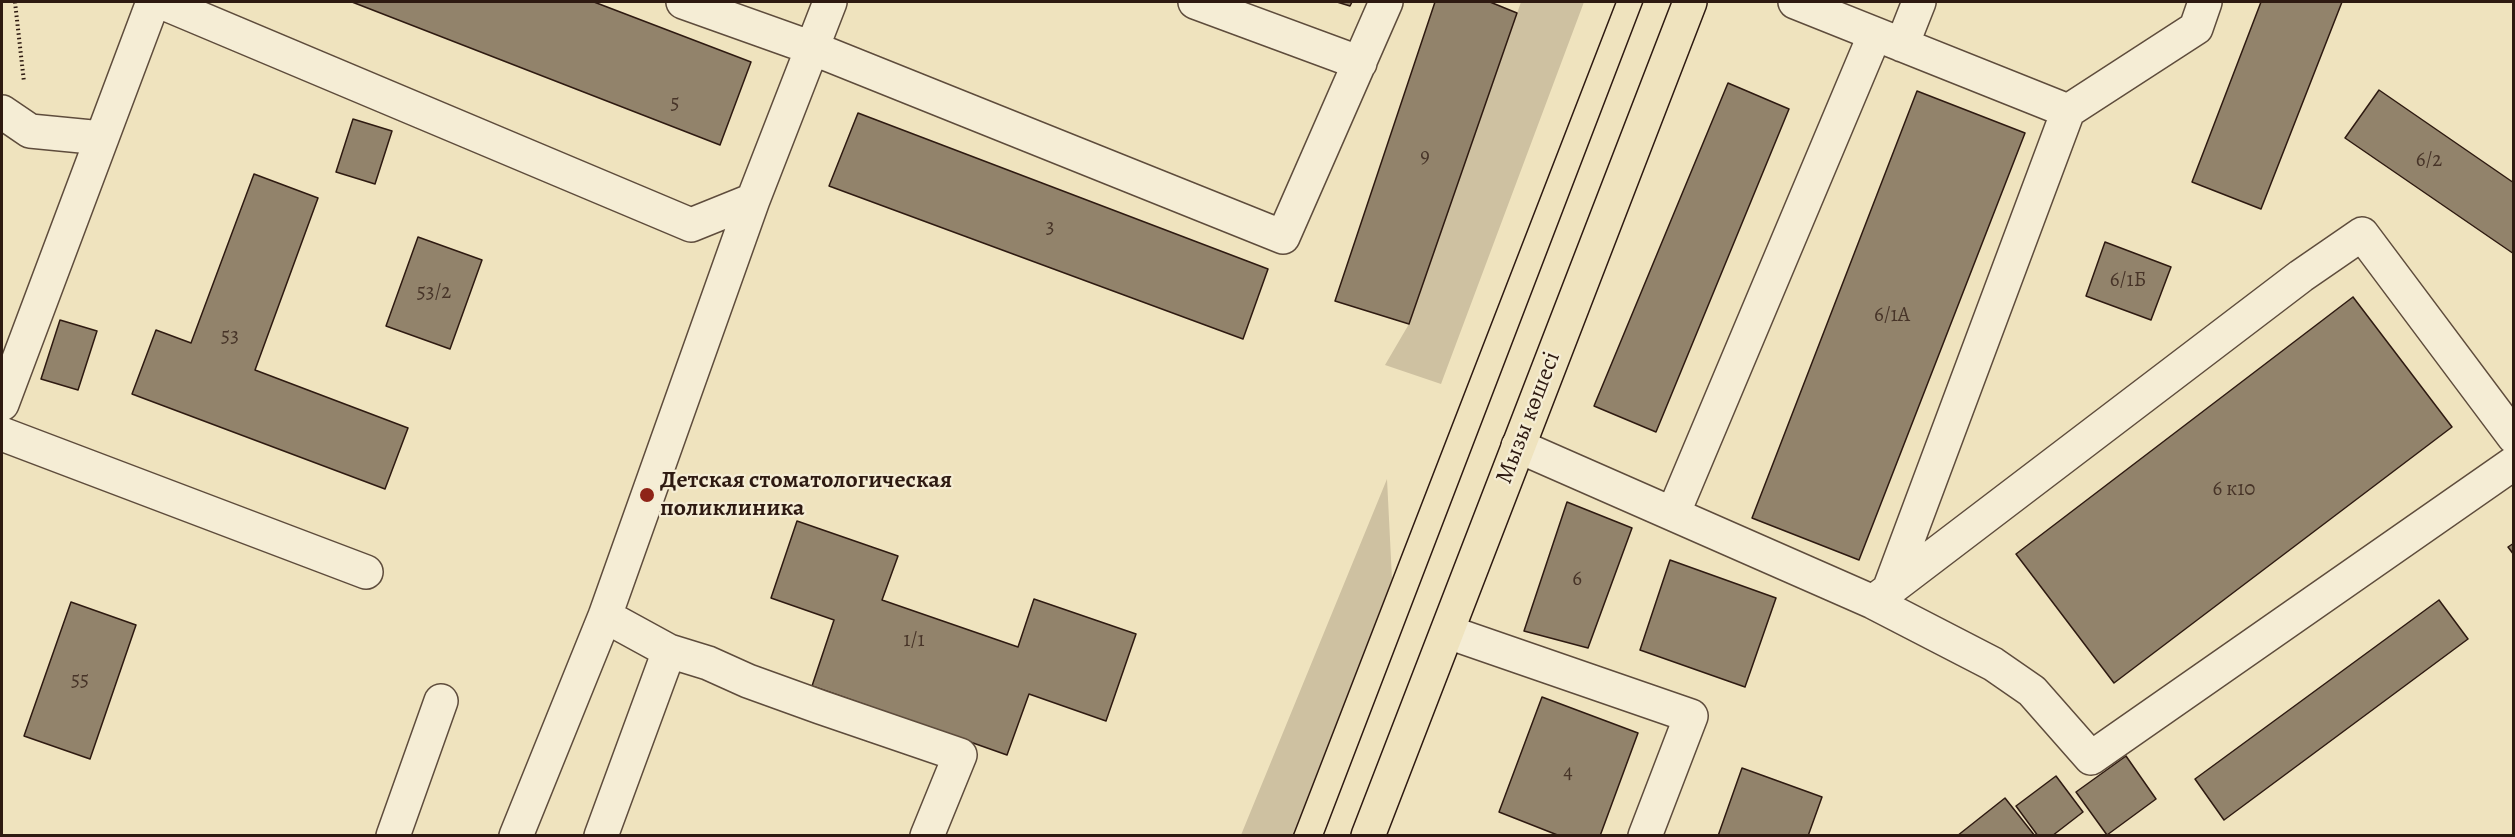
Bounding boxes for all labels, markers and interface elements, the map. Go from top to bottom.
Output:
house number: 5 [670,91,680,117]
house number: 9 [1420,144,1430,170]
house number: 6/2 [2416,148,2442,174]
house number: 3 [1046,215,1054,241]
house number: 6/1Б [2110,268,2146,294]
house number: 53/2 [417,280,451,306]
house number: 6/1А [1874,303,1910,329]
house number: 53 [221,324,239,350]
street label: Мызы көшесі [1491,348,1567,488]
place label: Детская стоматологическая поликлиника [660,467,952,523]
house number: 6 к10 [2212,477,2256,503]
marker: Детская стоматологическая поликлиника [638,486,656,504]
house number: 6 [1572,567,1582,593]
house number: 1/1 [903,628,925,654]
house number: 55 [71,668,89,694]
house number: 4 [1563,760,1573,786]

